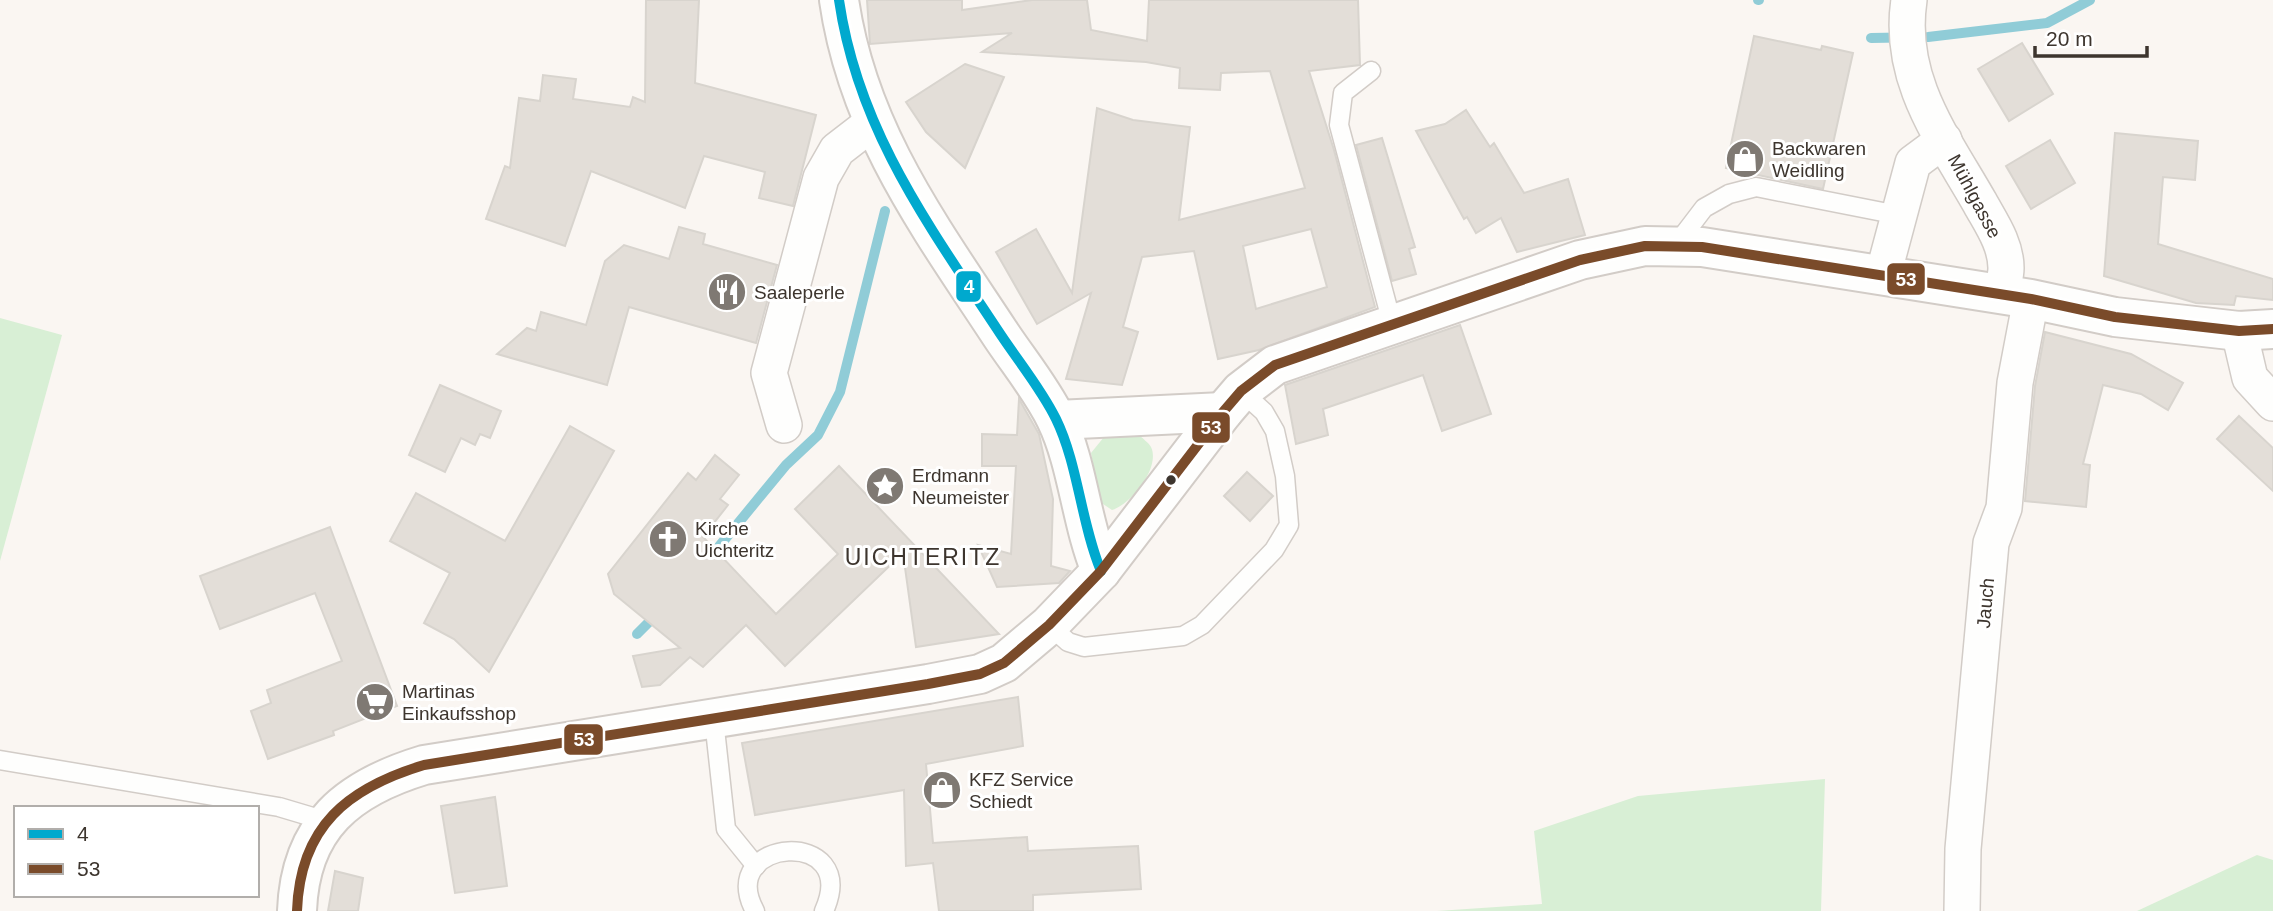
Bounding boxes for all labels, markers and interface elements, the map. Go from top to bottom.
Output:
scale bar [2035,14,2147,58]
text: 20 m [2046,27,2093,50]
shop icon: Backwaren Weidling [1724,138,1766,180]
place label: Backwaren Weidling [1772,138,1866,181]
street label: Mühlgasse [1944,151,2005,242]
line badge: 53 [1886,262,1926,296]
text: 53 [1895,269,1917,290]
line badge: 4 [955,270,982,303]
restaurant icon: Saaleperle [706,271,748,313]
text: 4 [964,276,975,297]
place label: Saaleperle [754,282,845,303]
line badge: 53 [1191,411,1231,444]
text: 53 [1200,417,1222,438]
place icon: Erdmann Neumeister [864,465,906,507]
place label: Erdmann Neumeister [912,465,1010,508]
unlabelled marker [1164,473,1178,487]
church icon: Kirche Uichteritz [647,518,689,560]
place label: Kirche Uichteritz [695,518,774,561]
district label: UICHTERITZ [845,544,1001,570]
street label: Jauch [1973,577,1998,629]
supermarket icon: Martinas Einkaufsshop [354,681,396,723]
place label: Martinas Einkaufsshop [402,681,516,724]
line badge: 53 [563,723,604,756]
text: 53 [573,729,595,750]
shop icon: KFZ Service Schiedt [921,769,963,811]
place label: KFZ Service Schiedt [969,769,1074,812]
legend [14,806,259,897]
text: 4 [77,822,89,845]
text: 53 [77,857,100,880]

